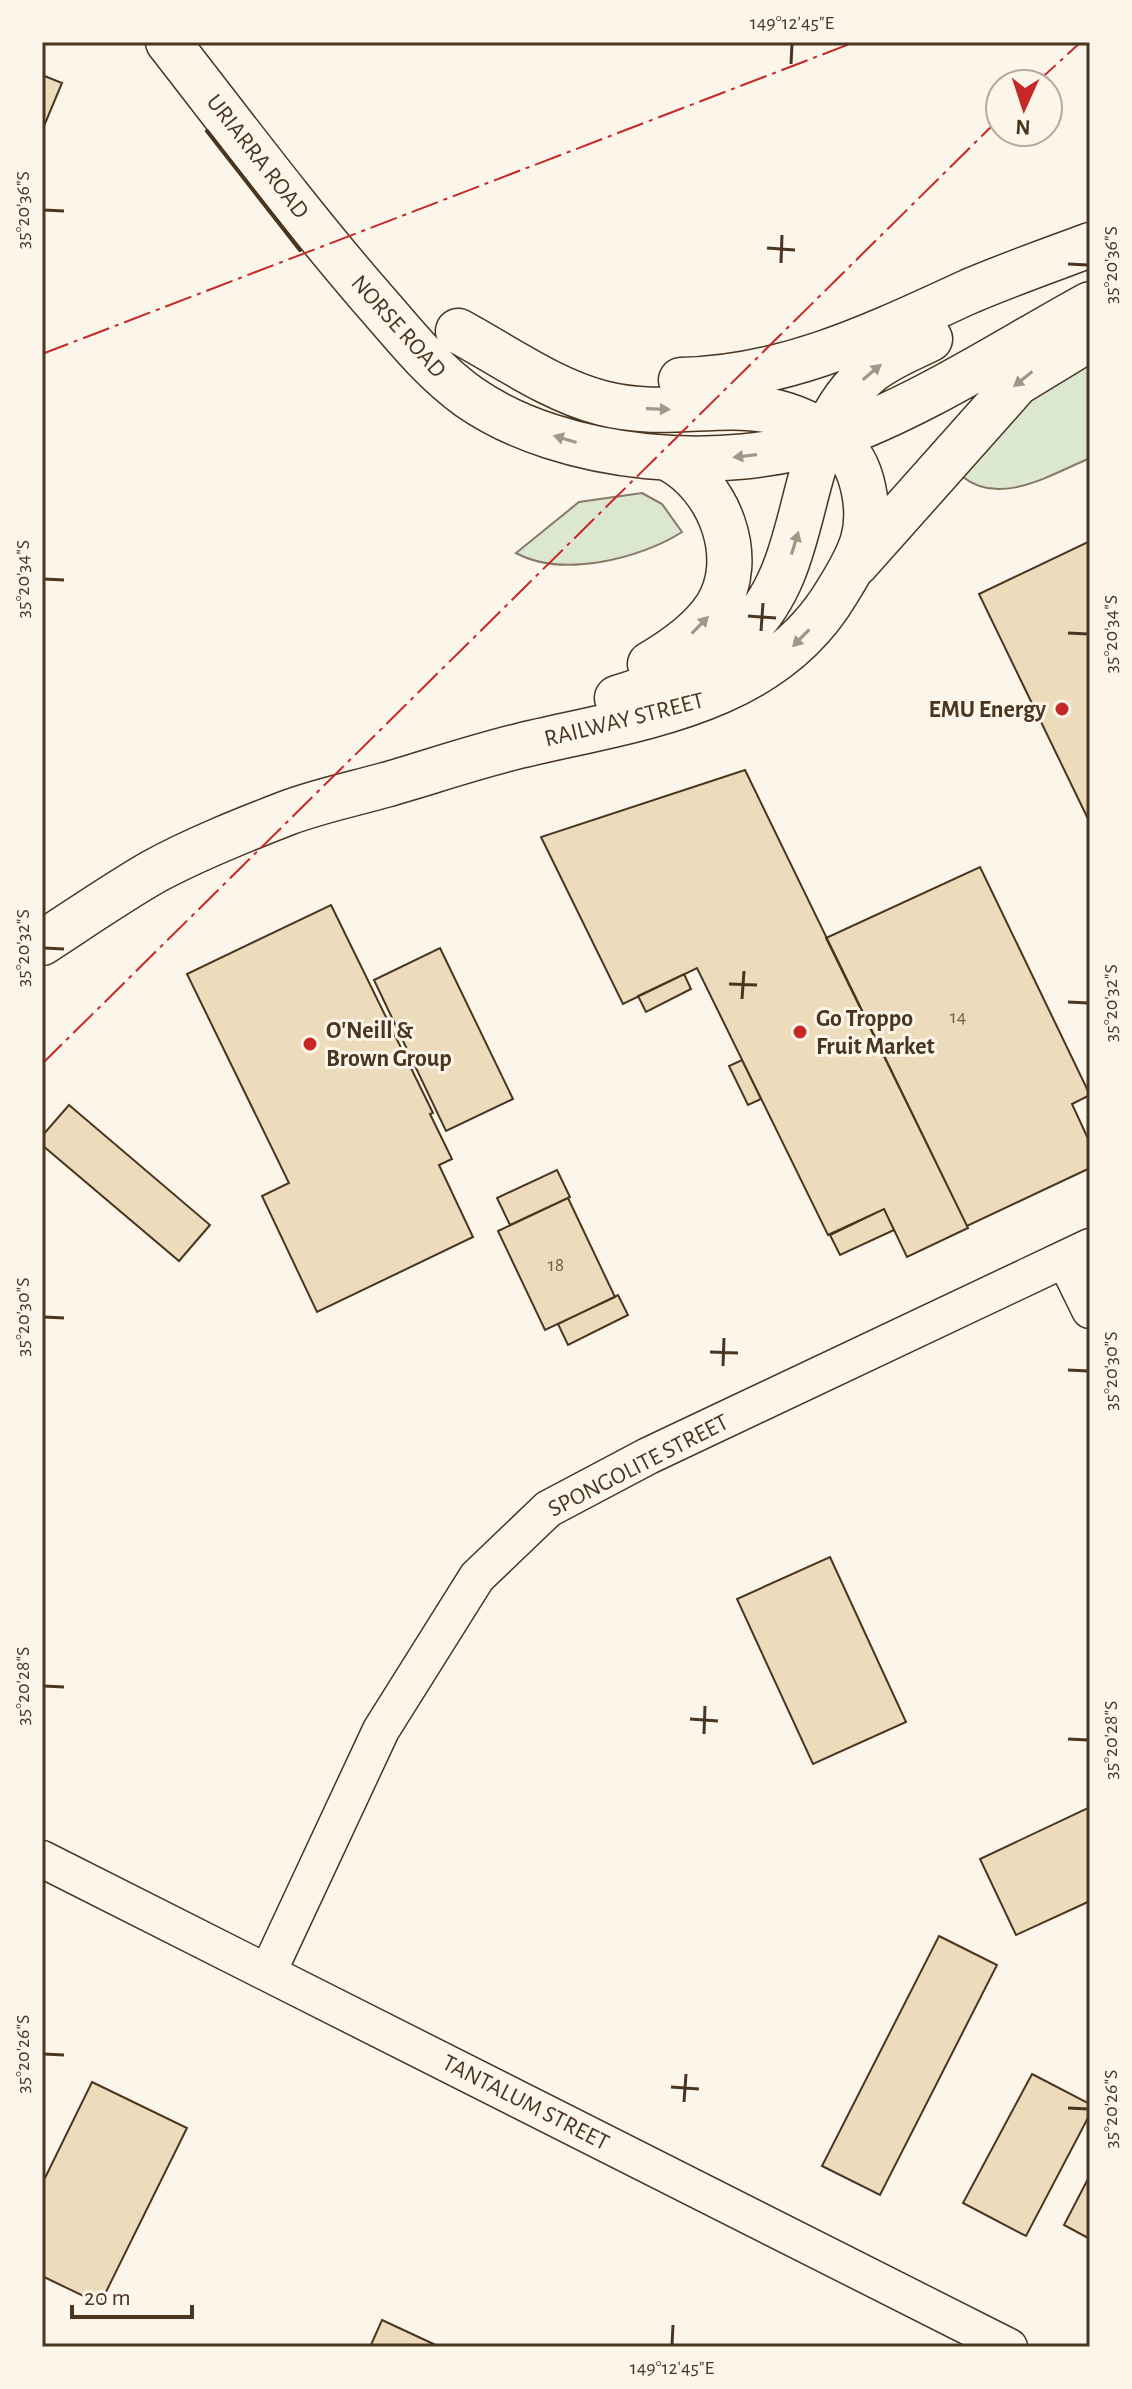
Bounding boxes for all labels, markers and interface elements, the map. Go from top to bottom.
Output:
text: 149°12'45"E [750,13,834,33]
north arrow [984,68,1064,148]
street label: URIARRA ROAD [201,90,313,223]
text: N [1015,116,1031,138]
text: 35°20'36"S [13,171,33,249]
text: 35°20'36"S [1101,226,1121,304]
street label: NORSE ROAD [346,271,450,383]
one-way arrow [862,364,882,381]
one-way arrow [1014,370,1034,387]
one-way arrow [646,403,671,416]
one-way arrow [553,432,577,445]
one-way arrow [732,449,757,462]
one-way arrow [789,531,802,555]
text: 35°20'34"S [13,540,33,618]
text: 35°20'34"S [1101,595,1121,673]
one-way arrow [691,616,709,635]
one-way arrow [792,628,811,647]
street label: RAILWAY STREET [542,688,707,751]
place label: EMU Energy [929,698,1046,722]
marker: EMU Energy [1053,700,1071,718]
text: 35°20'32"S [13,909,33,987]
text: 35°20'32"S [1101,964,1121,1042]
place label: Go Troppo Fruit Market [816,1007,935,1059]
house number: 14 [950,1007,966,1027]
place label: O'Neill & Brown Group [326,1019,452,1071]
marker: Go Troppo Fruit Market [791,1023,809,1041]
marker: O'Neill & Brown Group [301,1035,319,1053]
house number: 18 [548,1255,564,1275]
text: 35°20'30"S [13,1277,33,1357]
text: 35°20'30"S [1101,1331,1121,1411]
street label: SPONGOLITE STREET [544,1410,733,1522]
text: 35°20'28"S [13,1646,33,1726]
text: 35°20'28"S [1101,1700,1121,1780]
text: 35°20'26"S [13,2015,33,2093]
street label: TANTALUM STREET [438,2051,613,2155]
text: 35°20'26"S [1101,2070,1121,2148]
scale bar [72,2269,192,2319]
text: 20 m [84,2286,131,2310]
text: 149°12'45"E [630,2358,714,2378]

